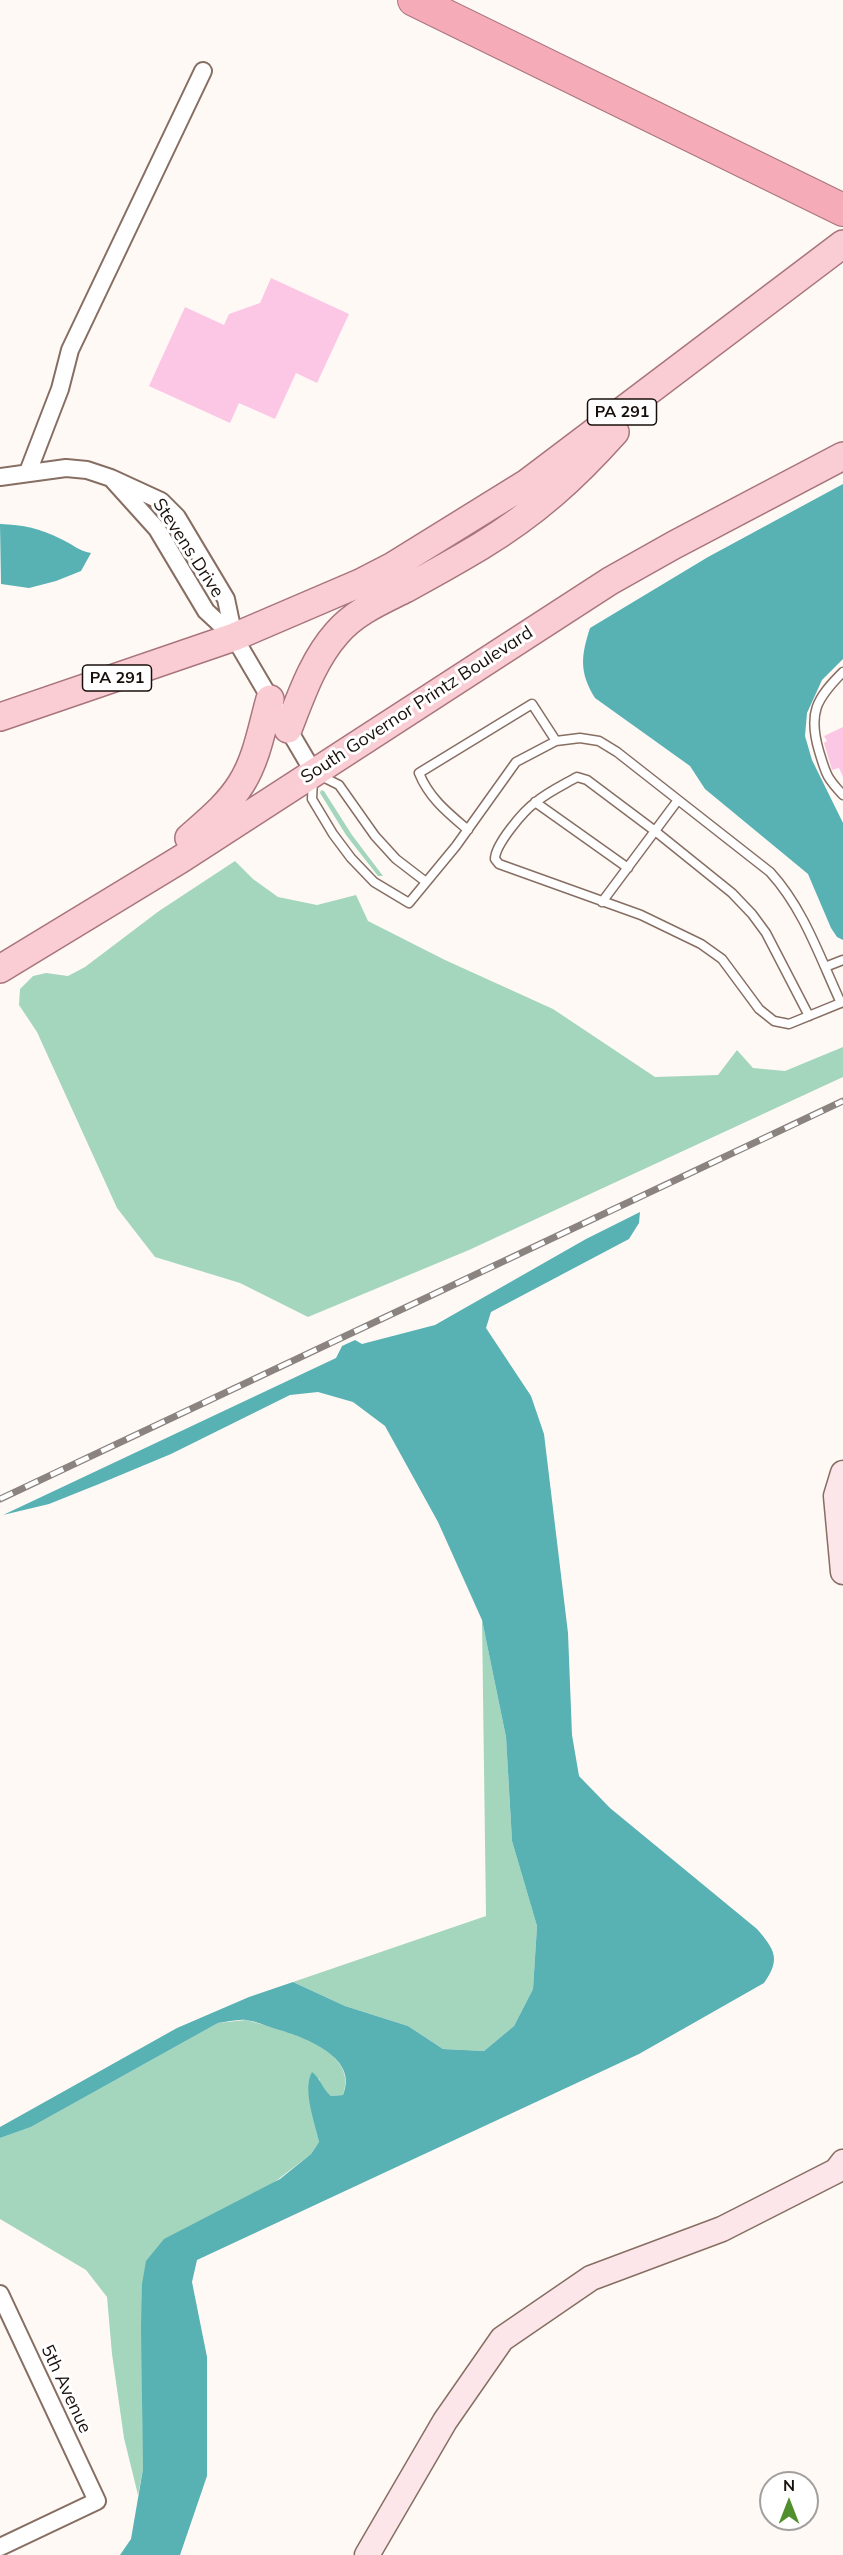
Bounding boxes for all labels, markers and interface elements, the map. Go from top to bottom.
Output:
road number: PA 291 [588,399,656,425]
street label: Stevens Drive [148,494,228,602]
street label: South Governor Printz Boulevard [297,622,537,788]
road number: PA 291 [82,665,152,691]
street label: 5th Avenue [36,2341,96,2437]
north arrow [759,2471,819,2531]
text: N [783,2475,795,2495]

